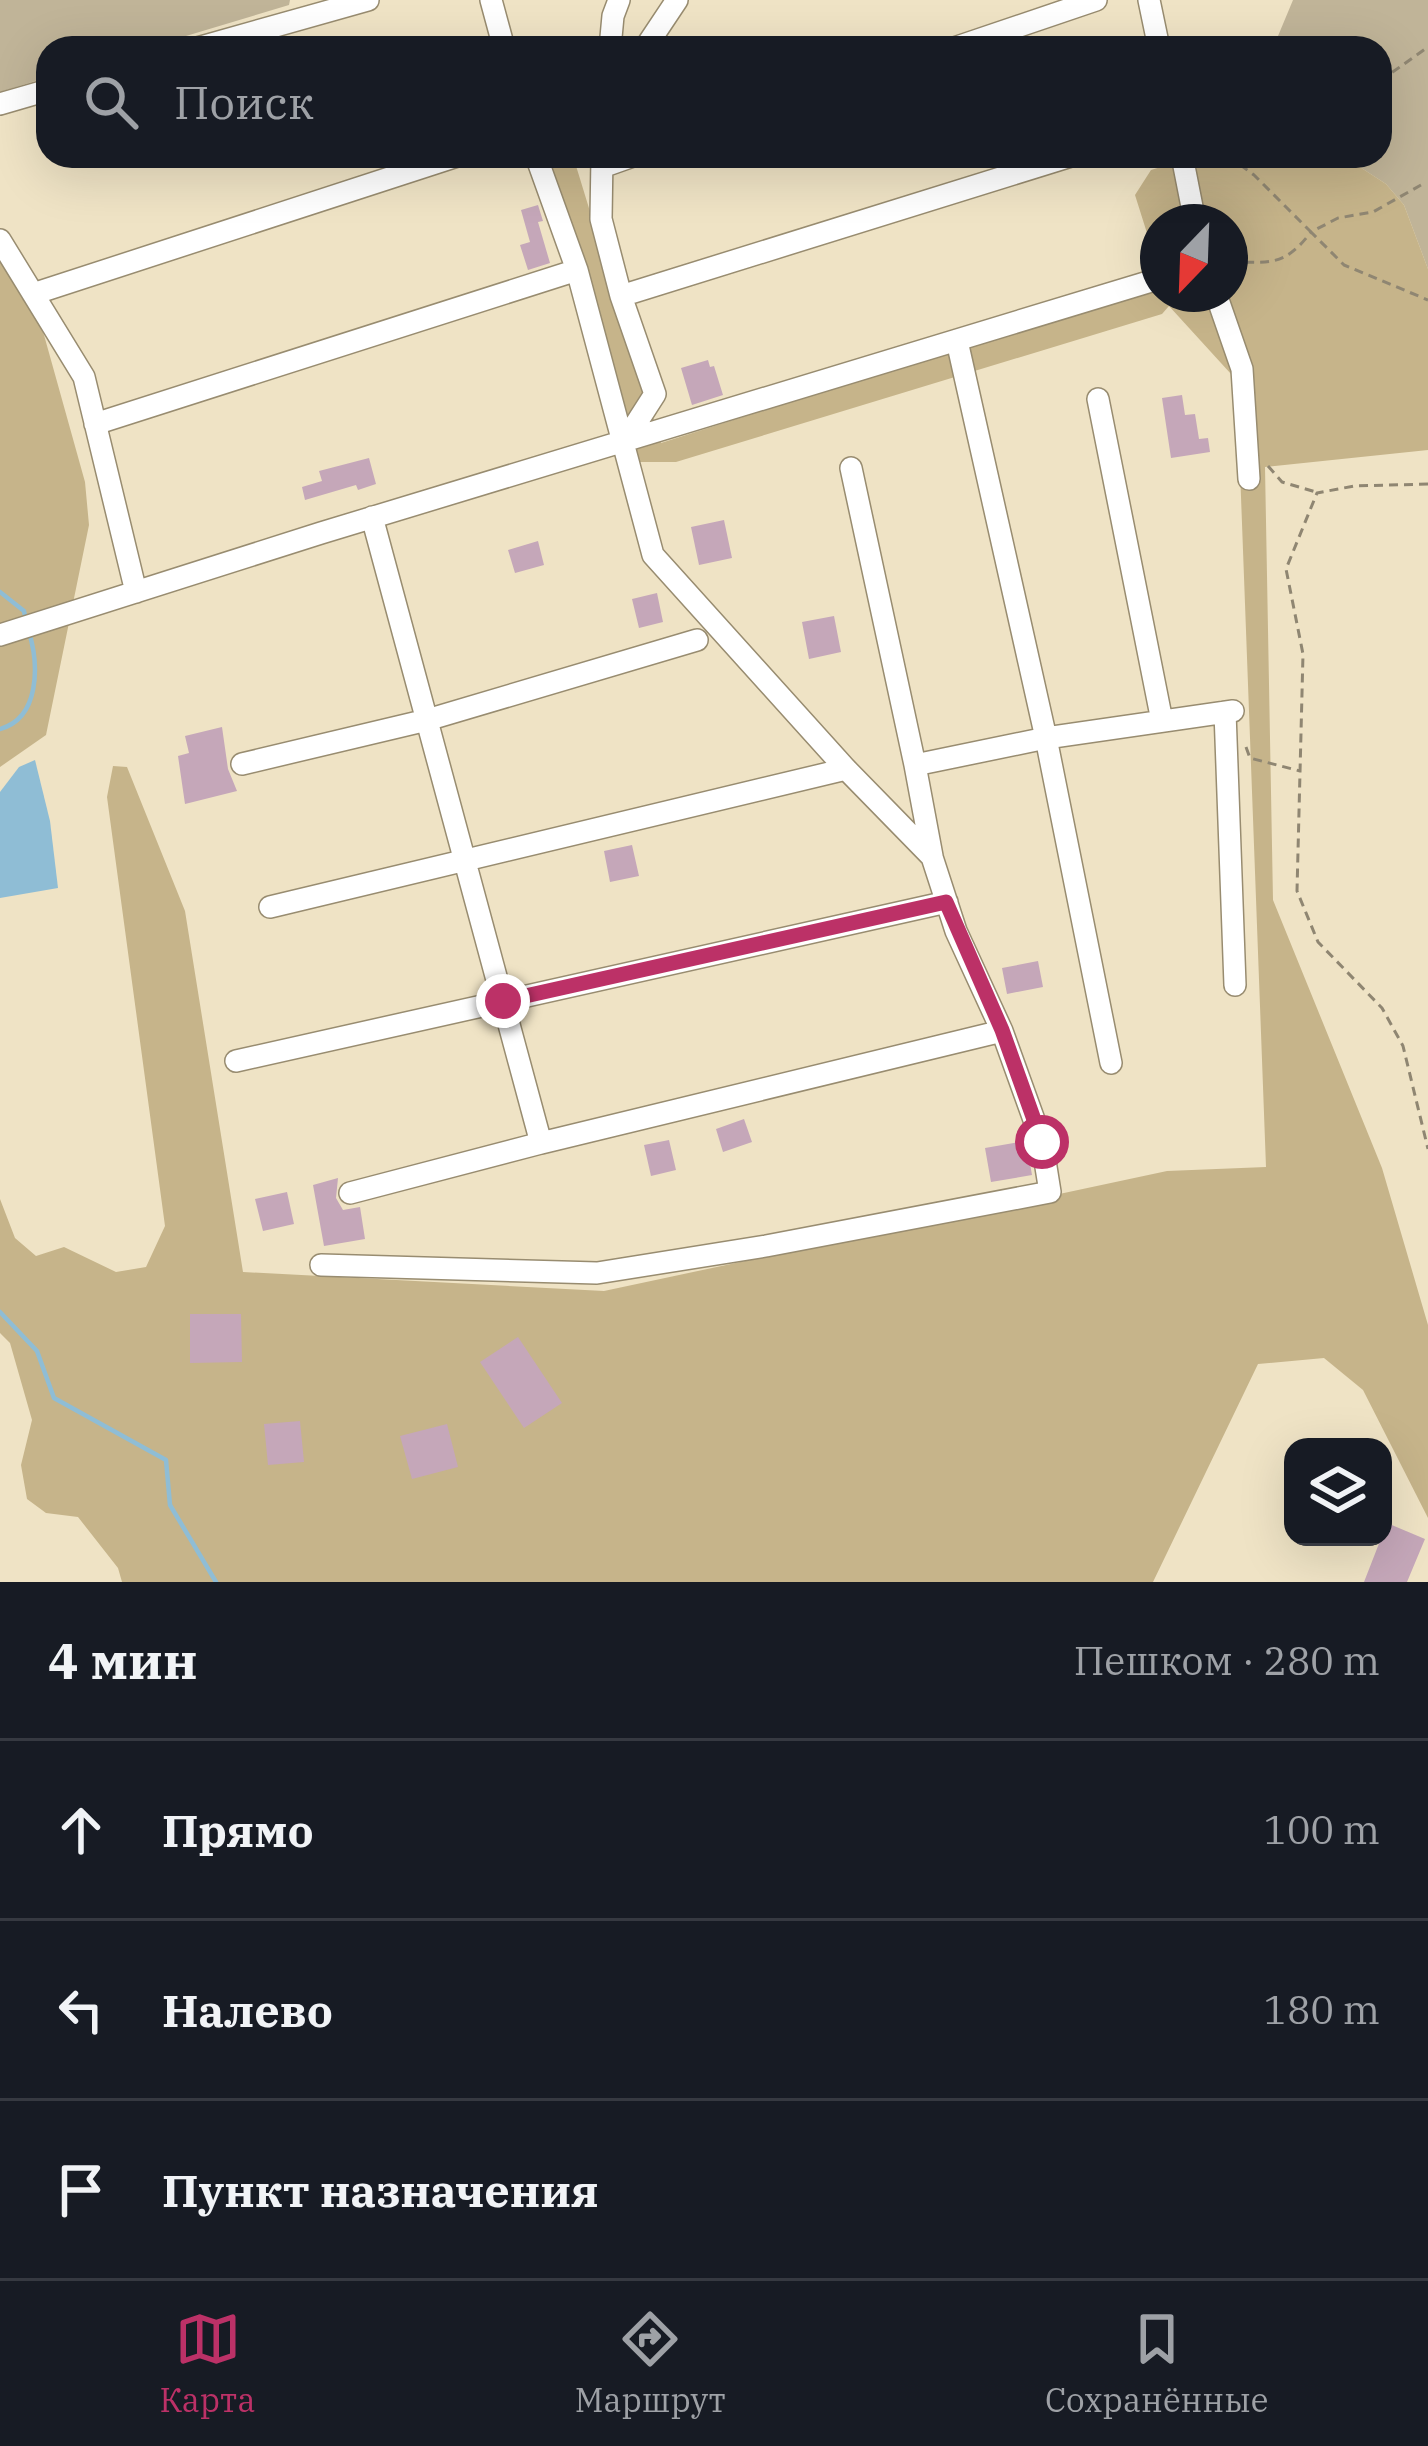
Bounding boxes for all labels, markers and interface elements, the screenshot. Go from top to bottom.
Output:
search box [36,36,1392,168]
icon: search [78,69,144,135]
text: Поиск [174,73,314,131]
north arrow [1140,204,1248,312]
route end [476,974,530,1028]
route start [1015,1115,1069,1169]
map controls [1284,1438,1392,1546]
button: layers [1284,1438,1392,1546]
text: 4 мин [48,1627,198,1693]
text: Пешком · 280 m [1074,1635,1380,1686]
icon: ahead [48,1797,114,1863]
text: Прямо [162,1801,314,1859]
text: 100 m [1264,1804,1380,1855]
icon: left [48,1977,114,2043]
text: Налево [162,1981,333,2039]
text: 180 m [1264,1984,1380,2035]
icon: arrive [48,2157,114,2223]
text: Пункт назначения [162,2161,599,2219]
tab: Карта [160,2306,255,2421]
tab: Маршрут [575,2306,726,2421]
tab: Сохранённые [1045,2306,1268,2421]

